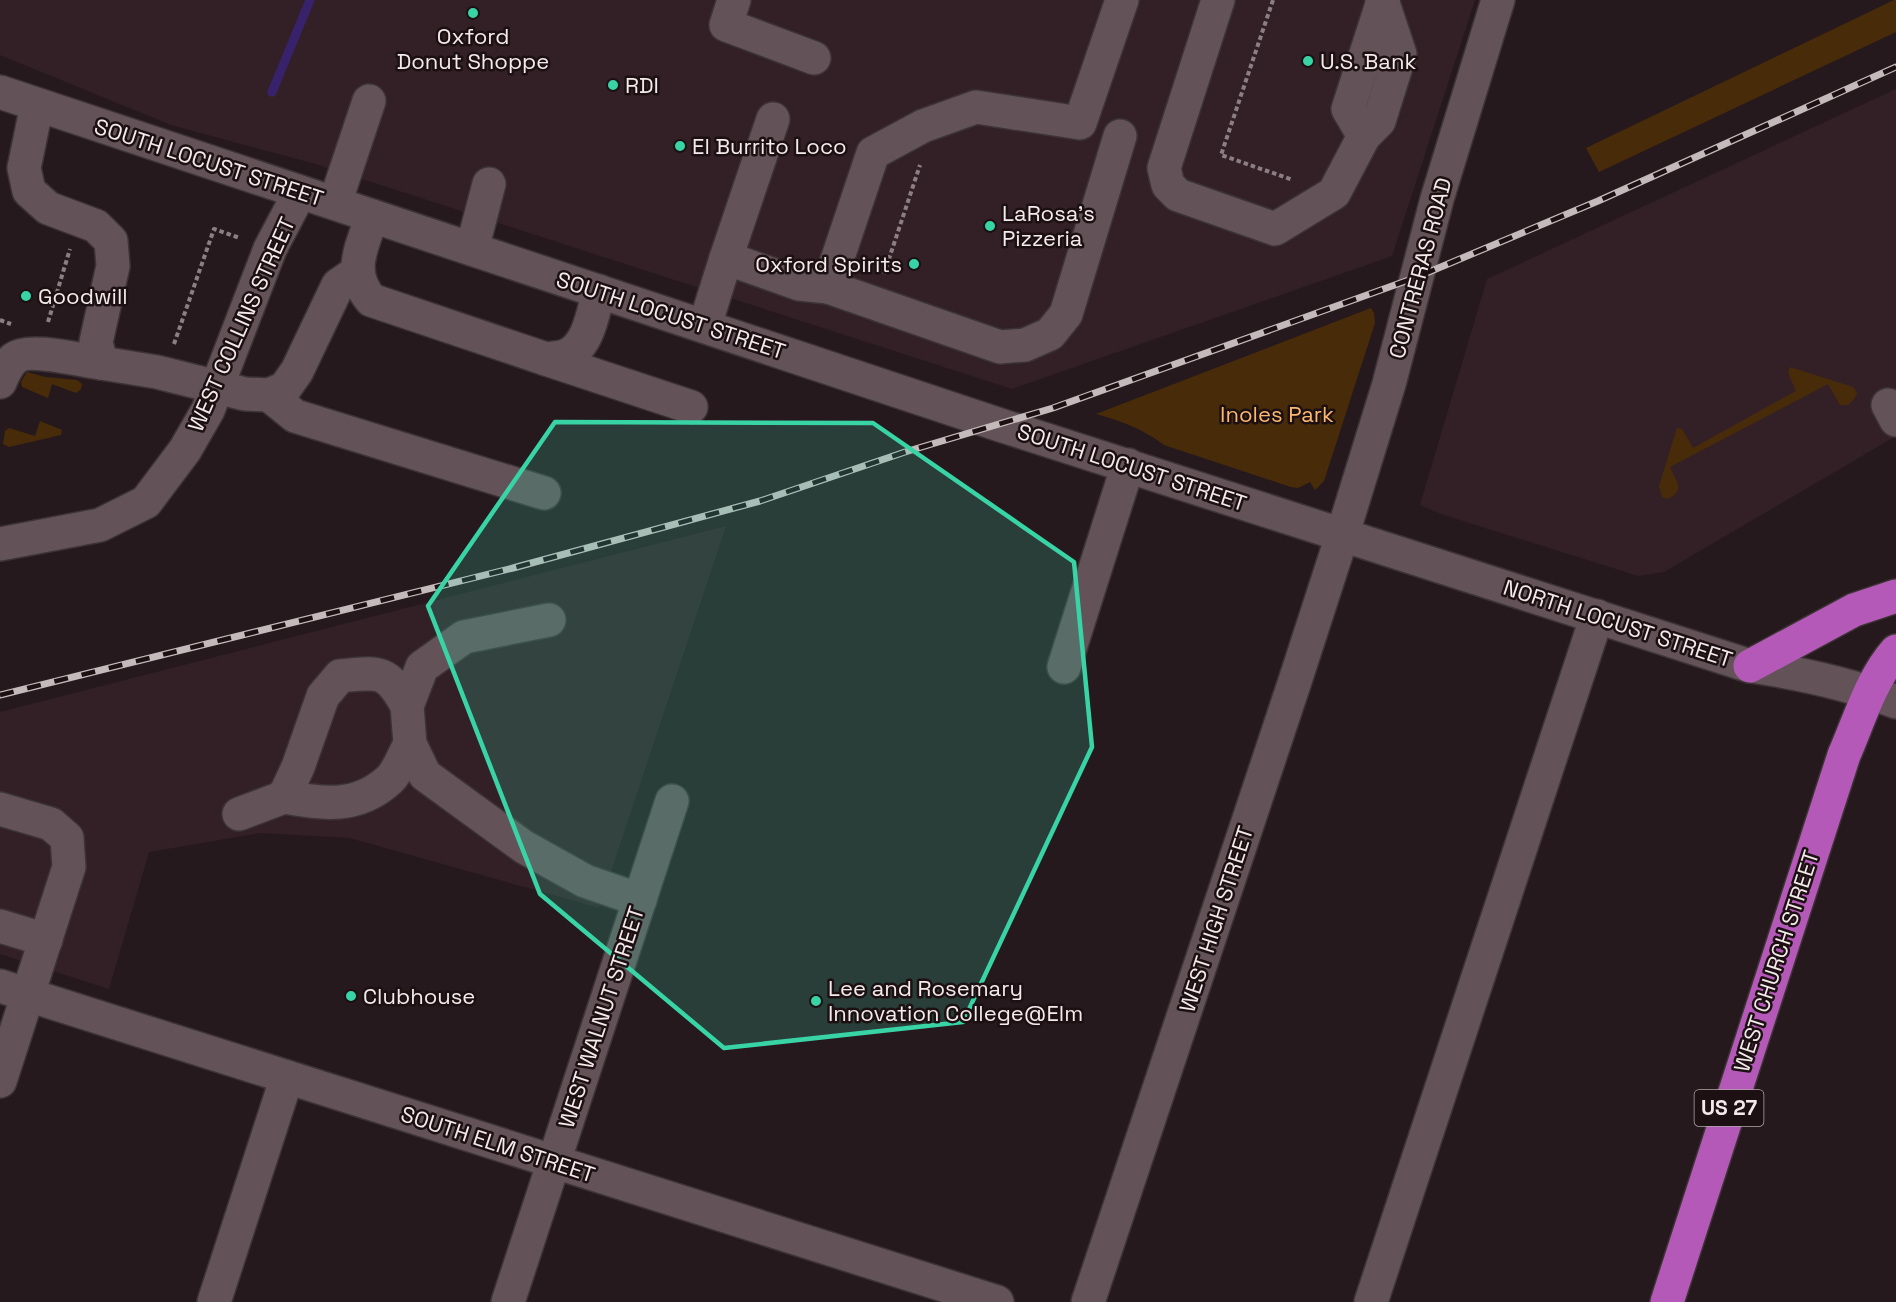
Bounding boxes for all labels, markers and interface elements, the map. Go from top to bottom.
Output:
marker: Oxford Donut Shoppe [466,6,480,20]
place label: Oxford Donut Shoppe [397,22,549,75]
place label: U.S. Bank [1320,47,1417,75]
marker: U.S. Bank [1301,54,1315,68]
place label: RDI [625,71,659,99]
marker: RDI [606,78,620,92]
street label: SOUTH LOCUST STREET [91,112,327,212]
place label: El Burrito Loco [692,132,847,160]
marker: El Burrito Loco [673,139,687,153]
street label: CONTRERAS ROAD [1382,174,1458,362]
place label: LaRosa's Pizzeria [1002,199,1095,252]
street label: WEST COLLINS STREET [181,212,301,436]
marker: LaRosa's Pizzeria [983,219,997,233]
place label: Oxford Spirits [755,250,902,278]
marker: Oxford Spirits [907,257,921,271]
street label: SOUTH LOCUST STREET [553,265,789,365]
place label: Goodwill [38,282,128,310]
marker: Goodwill [19,289,33,303]
park label: Inoles Park [1220,400,1334,428]
street label: SOUTH LOCUST STREET [1014,417,1250,517]
street label: NORTH LOCUST STREET [1500,573,1736,673]
street label: WEST HIGH STREET [1173,822,1259,1016]
street label: WEST CHURCH STREET [1727,847,1825,1075]
street label: WEST WALNUT STREET [552,903,650,1131]
place label: Lee and Rosemary Innovation College@Elm [828,974,1083,1027]
place label: Clubhouse [363,982,475,1010]
marker: Clubhouse [344,989,358,1003]
marker: Lee and Rosemary Innovation College@Elm [809,994,823,1008]
road number: US 27 [1694,1090,1764,1126]
street label: SOUTH ELM STREET [397,1099,599,1189]

